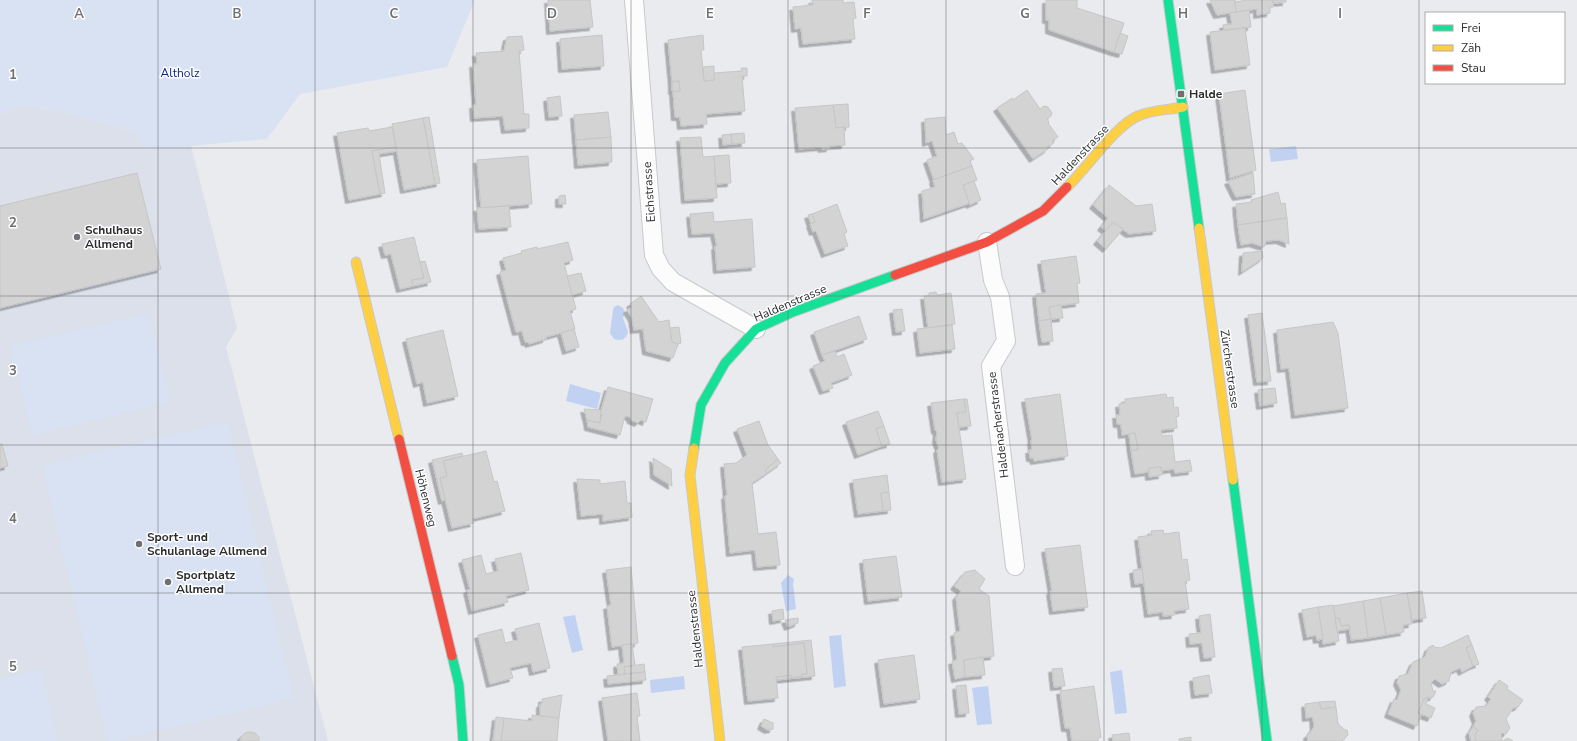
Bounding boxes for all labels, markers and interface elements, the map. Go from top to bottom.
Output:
text: A [74,5,84,23]
text: B [233,5,242,23]
text: C [390,5,399,23]
text: D [547,5,557,23]
text: E [706,5,714,23]
text: F [863,5,871,23]
text: G [1020,5,1030,23]
text: H [1178,5,1188,23]
text: I [1338,5,1342,23]
legend [1425,12,1565,84]
text: Frei [1461,20,1481,36]
text: Zäh [1461,40,1481,56]
text: Stau [1461,60,1486,76]
park label: Altholz [161,65,200,81]
text: 1 [9,66,17,84]
place label: Halde [1189,86,1223,102]
marker: Halde [1176,89,1186,99]
street label: Haldenstrasse [1048,121,1112,189]
street label: Eichstrasse [639,161,659,223]
text: 2 [9,214,17,232]
place label: Schulhaus Allmend [85,222,143,252]
marker: Schulhaus Allmend [72,232,82,242]
street label: Haldenstrasse [751,280,829,326]
street label: Zürcherstrasse [1217,329,1243,409]
text: 3 [9,362,17,380]
street label: Haldenacherstrasse [984,371,1012,479]
street label: Höhenweg [411,467,441,529]
text: 4 [9,510,17,528]
place label: Sport- und Schulanlage Allmend [147,529,267,559]
marker: Sport- und Schulanlage Allmend [134,539,144,549]
place label: Sportplatz Allmend [176,567,236,597]
marker: Sportplatz Allmend [163,577,173,587]
street label: Haldenstrasse [683,590,707,668]
text: 5 [9,658,17,676]

